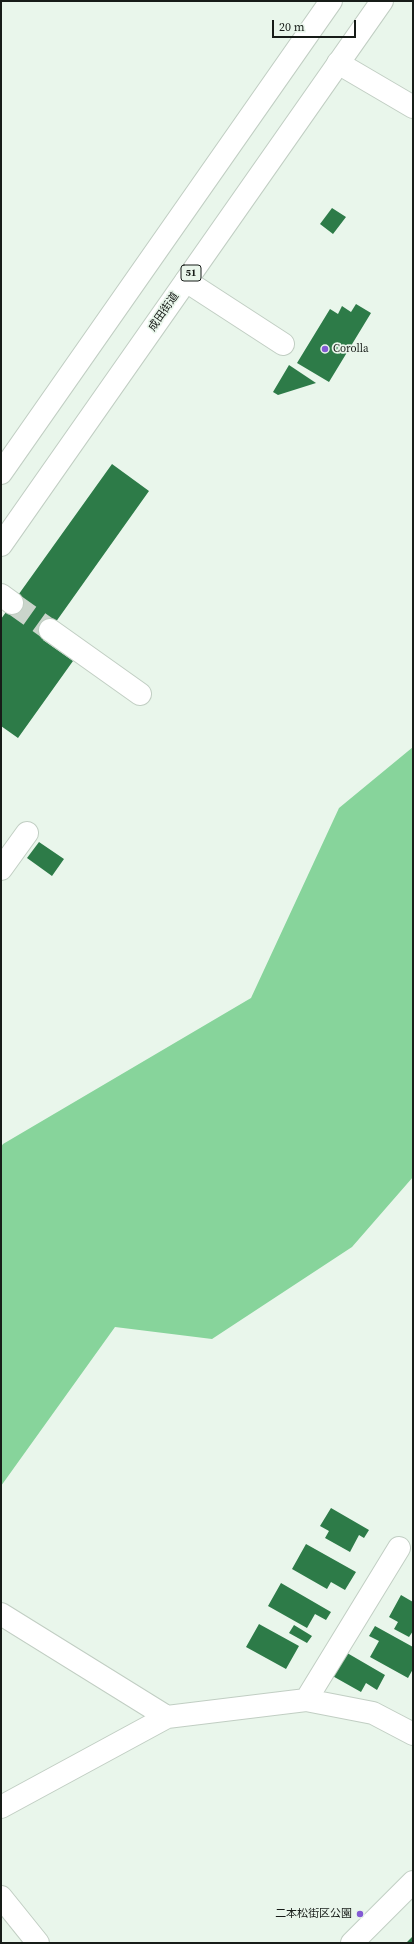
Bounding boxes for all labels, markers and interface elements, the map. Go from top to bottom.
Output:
scale bar [274,12,358,38]
text: 20 m [279,19,305,35]
road number: 51 [181,265,201,281]
street label: 成田街道 [146,290,182,334]
place label: Corolla [333,342,368,356]
marker: Corolla [320,344,330,354]
place label: 二本松街区公園 [275,1907,352,1921]
marker: 二本松街区公園 [355,1909,365,1919]

